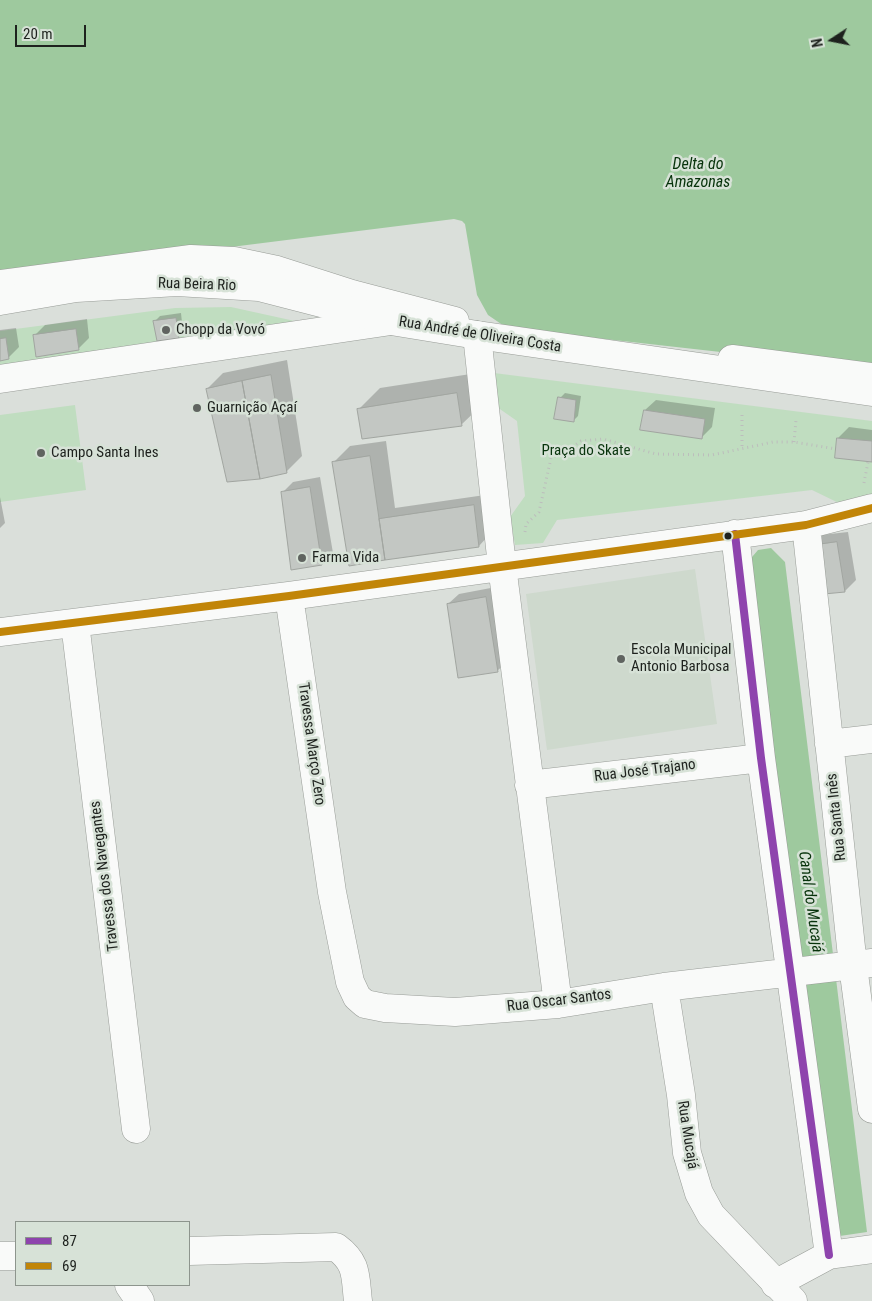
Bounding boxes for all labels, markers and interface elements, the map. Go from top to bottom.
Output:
scale bar [18,15,89,47]
north arrow [807,15,857,65]
text: 20 m [23,25,53,43]
text: N [809,37,826,49]
water label: Delta do Amazonas [666,155,730,193]
street label: Rua Beira Rio [158,275,236,295]
street label: Rua André de Oliveira Costa [398,313,562,357]
place label: Chopp da Vovó [176,321,265,339]
marker: Chopp da Vovó [160,324,172,336]
place label: Guarnição Açaí [207,399,297,417]
marker: Guarnição Açaí [191,402,203,414]
park label: Praça do Skate [542,442,630,460]
place label: Campo Santa Ines [51,444,159,462]
marker: Campo Santa Ines [35,447,47,459]
unlabelled marker [723,531,733,541]
place label: Farma Vida [312,549,379,567]
marker: Farma Vida [296,552,308,564]
place label: Escola Municipal Antonio Barbosa [631,641,732,676]
marker: Escola Municipal Antonio Barbosa [615,653,627,665]
street label: Travessa Março Zero [293,681,329,807]
street label: Rua José Trajano [593,756,697,786]
street label: Rua Santa Inês [823,772,851,862]
street label: Travessa dos Navegantes [87,800,123,952]
water label: Canal do Mucajá [793,850,827,954]
street label: Rua Oscar Santos [506,986,612,1016]
street label: Rua Mucajá [673,1099,701,1171]
legend [15,1221,190,1286]
text: 87 [62,1232,77,1250]
text: 69 [62,1257,77,1275]

